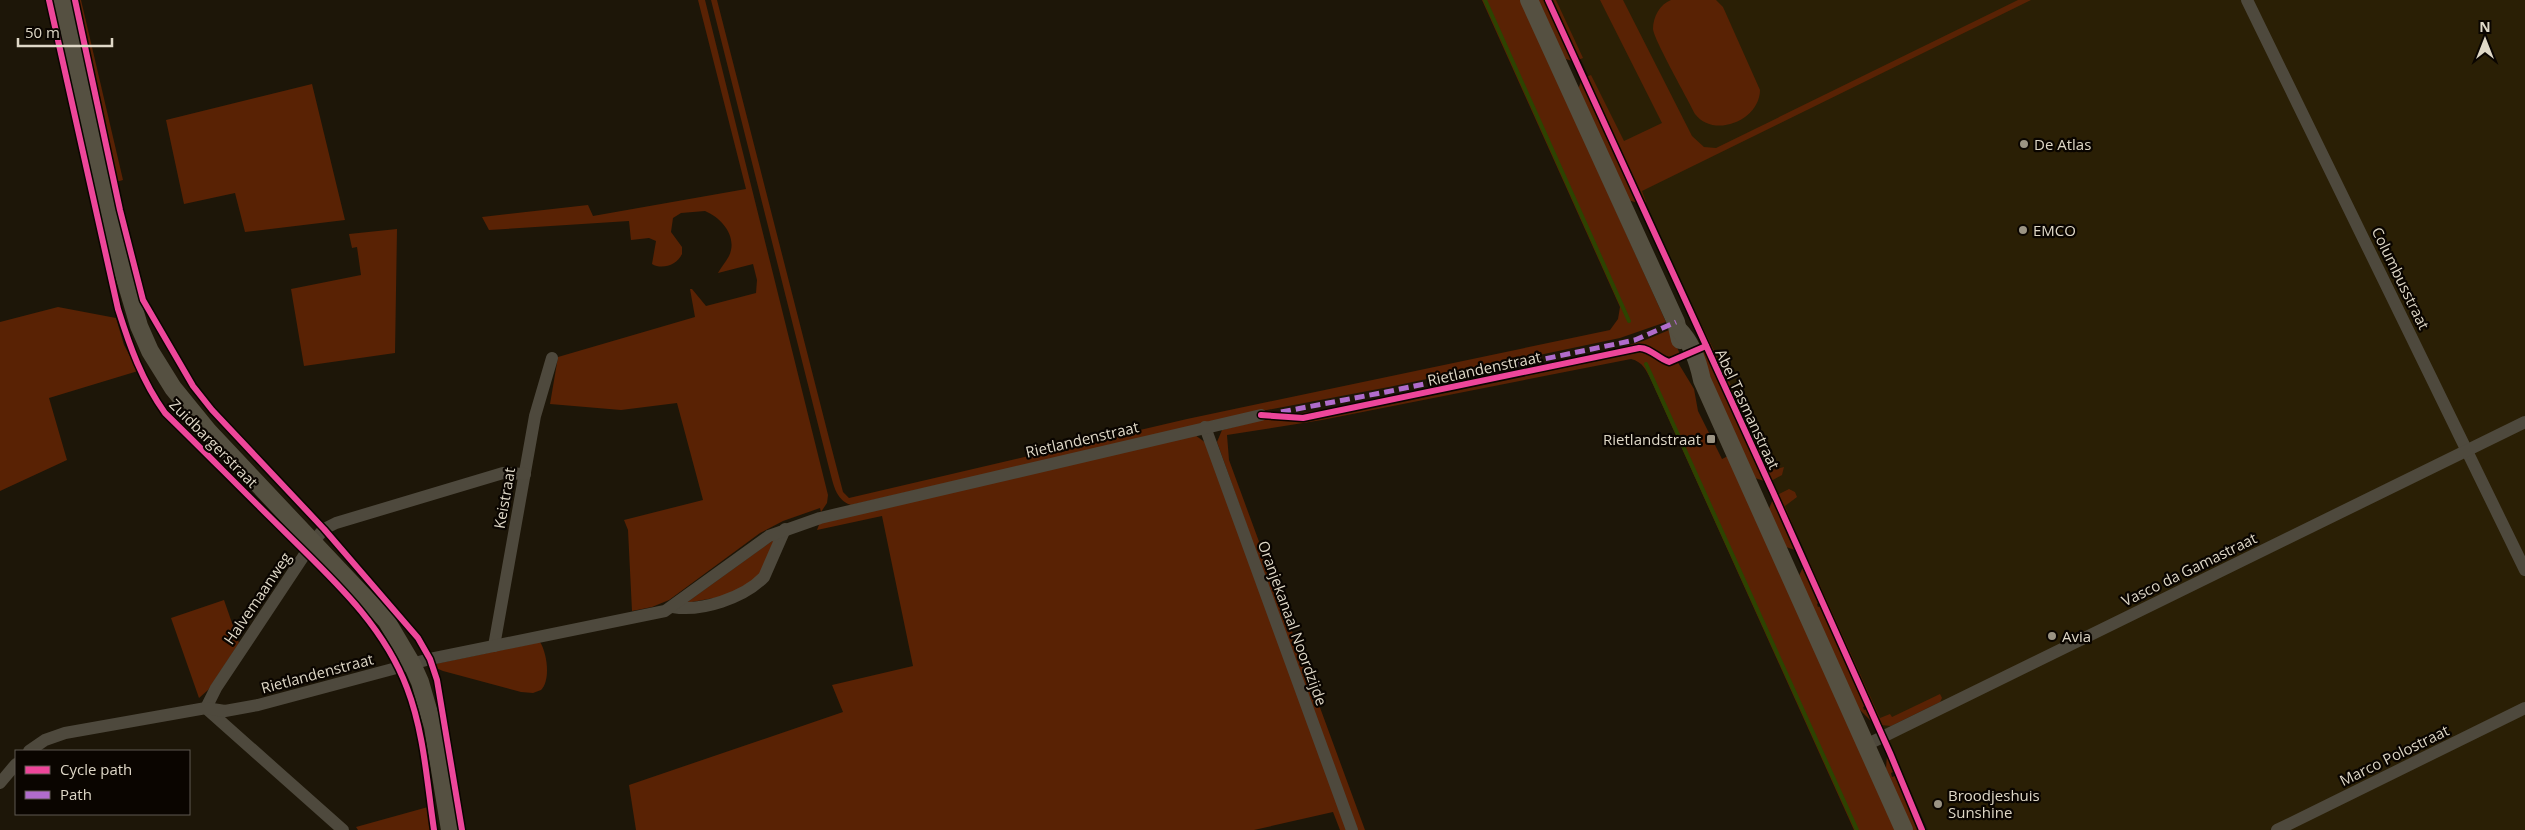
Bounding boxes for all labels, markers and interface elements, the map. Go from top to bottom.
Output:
scale bar [18,15,111,47]
north arrow [2460,15,2510,65]
text: N [2479,17,2491,36]
text: 50 m [25,22,60,42]
place label: De Atlas [2034,134,2091,154]
marker: De Atlas [2018,138,2030,150]
place label: EMCO [2033,220,2076,240]
marker: EMCO [2017,224,2029,236]
street label: Columbusstraat [2368,224,2434,332]
street label: Rietlandenstraat [1425,346,1543,390]
street label: Abel Tasmanstraat [1711,346,1785,472]
street label: Zuidbargerstraat [165,394,263,492]
street label: Rietlandenstraat [1023,416,1141,462]
place label: Rietlandstraat [1603,429,1701,449]
marker: Rietlandstraat [1705,433,1717,445]
street label: Keistraat [489,466,519,530]
street label: Vasco da Gamastraat [2118,528,2260,610]
street label: Oranjekanaal Noordzijde [1254,538,1332,708]
street label: Halvemaanweg [219,548,295,648]
place label: Avia [2062,626,2091,646]
marker: Avia [2046,630,2058,642]
street label: Rietlandenstraat [259,648,375,698]
street label: Marco Polostraat [2336,720,2452,790]
legend [15,750,190,815]
text: Cycle path [60,759,132,779]
text: Path [60,784,92,804]
place label: Broodjeshuis Sunshine [1948,785,2040,822]
marker: Broodjeshuis Sunshine [1932,798,1944,810]

